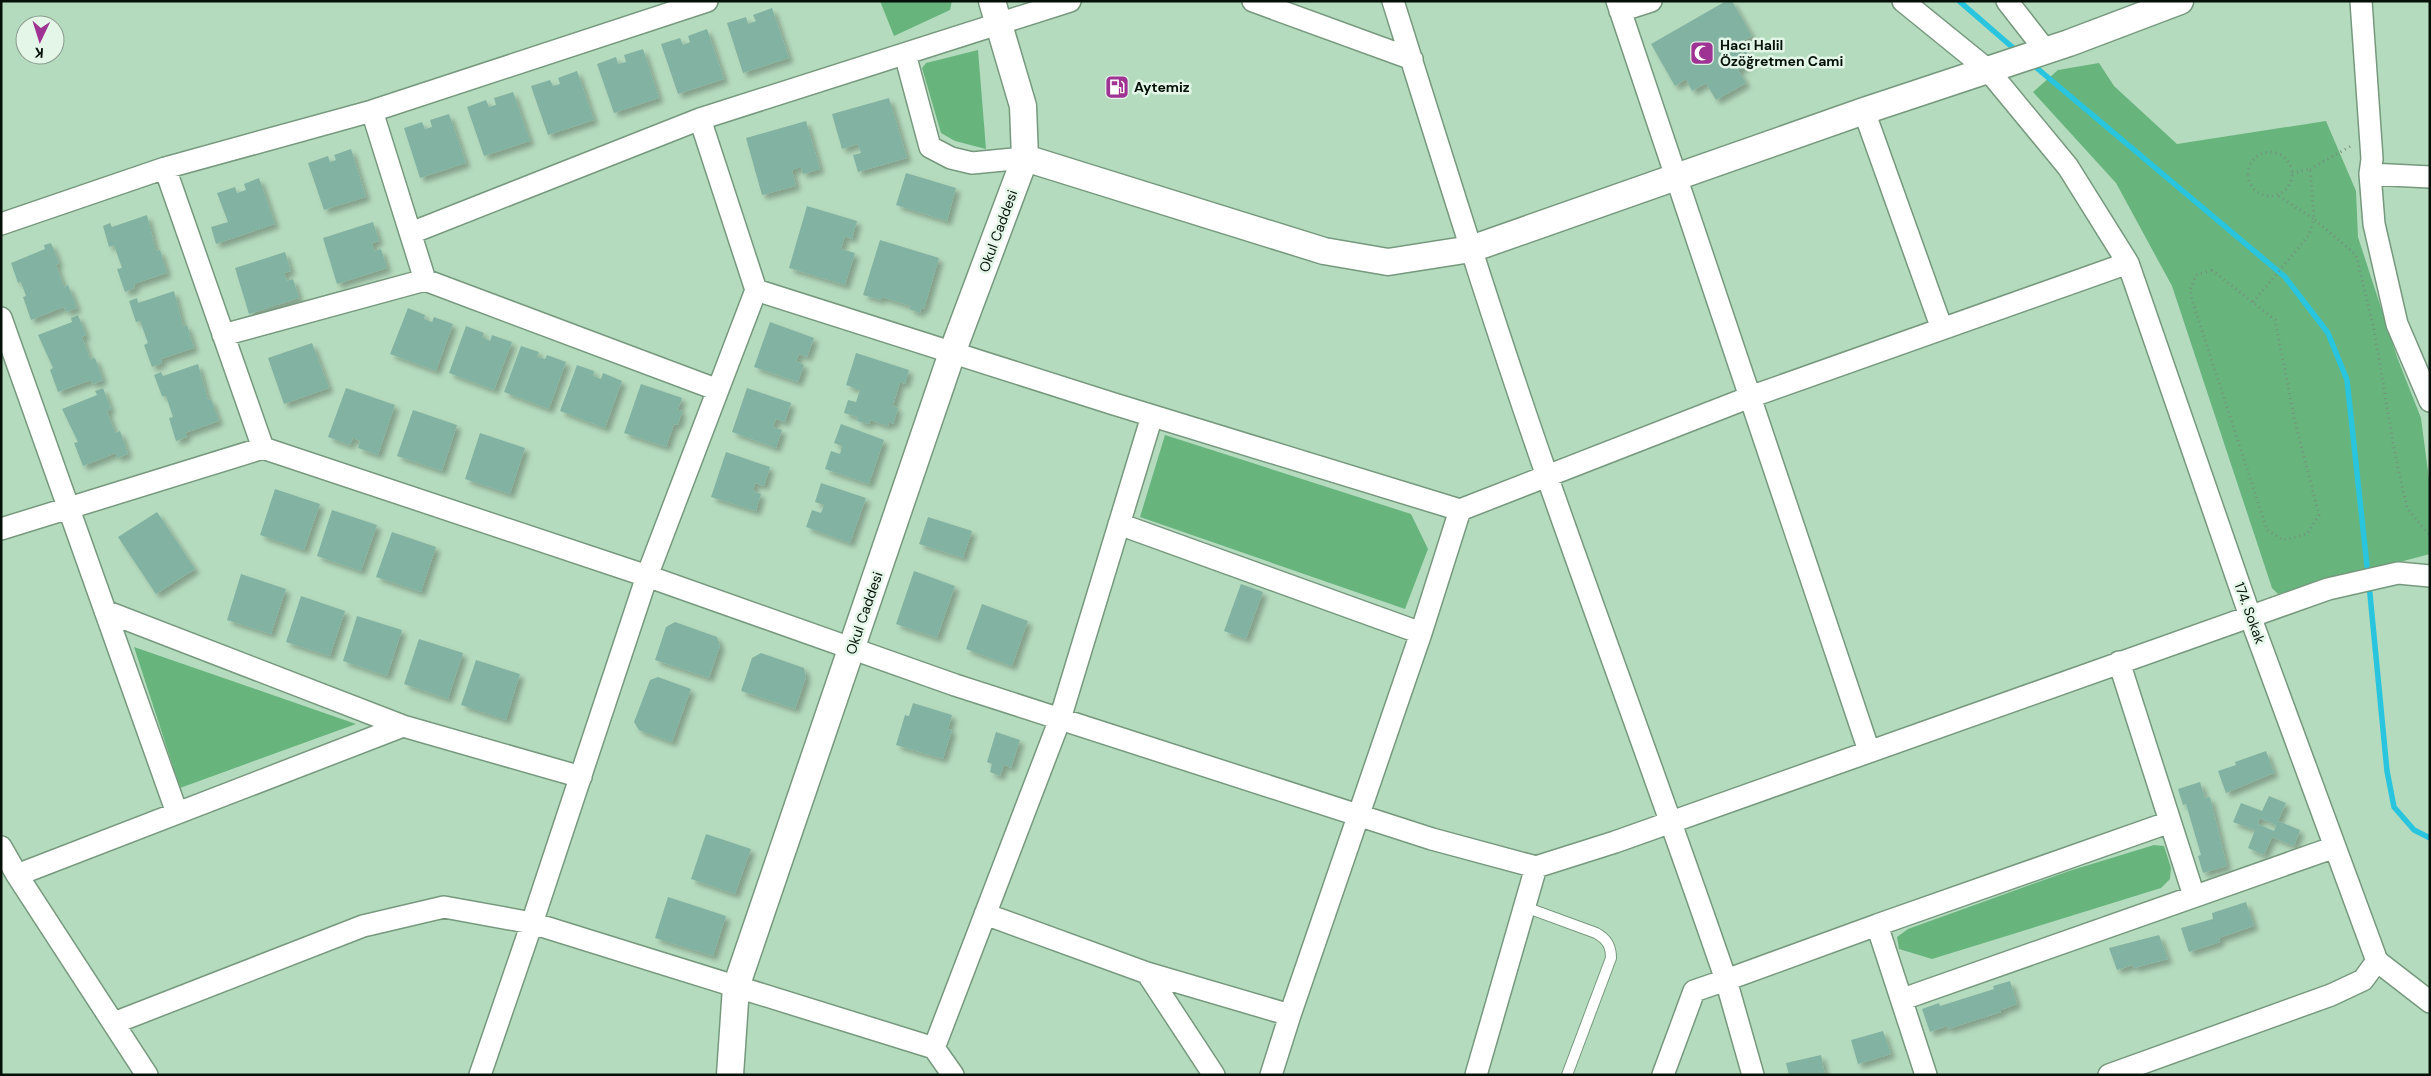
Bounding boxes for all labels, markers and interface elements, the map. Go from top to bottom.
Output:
north arrow [15,15,65,65]
place label: Hacı Halil Özöğretmen Cami [1720,36,1844,70]
mosque icon: Hacı Halil Özöğretmen Cami [1689,40,1715,66]
text: K [34,44,44,62]
fuel station icon: Aytemiz [1104,74,1130,100]
place label: Aytemiz [1134,78,1190,96]
street label: Okul Caddesi [975,187,1021,275]
street label: Okul Caddesi [841,569,887,657]
street label: 174. Sokak [2231,580,2269,646]

